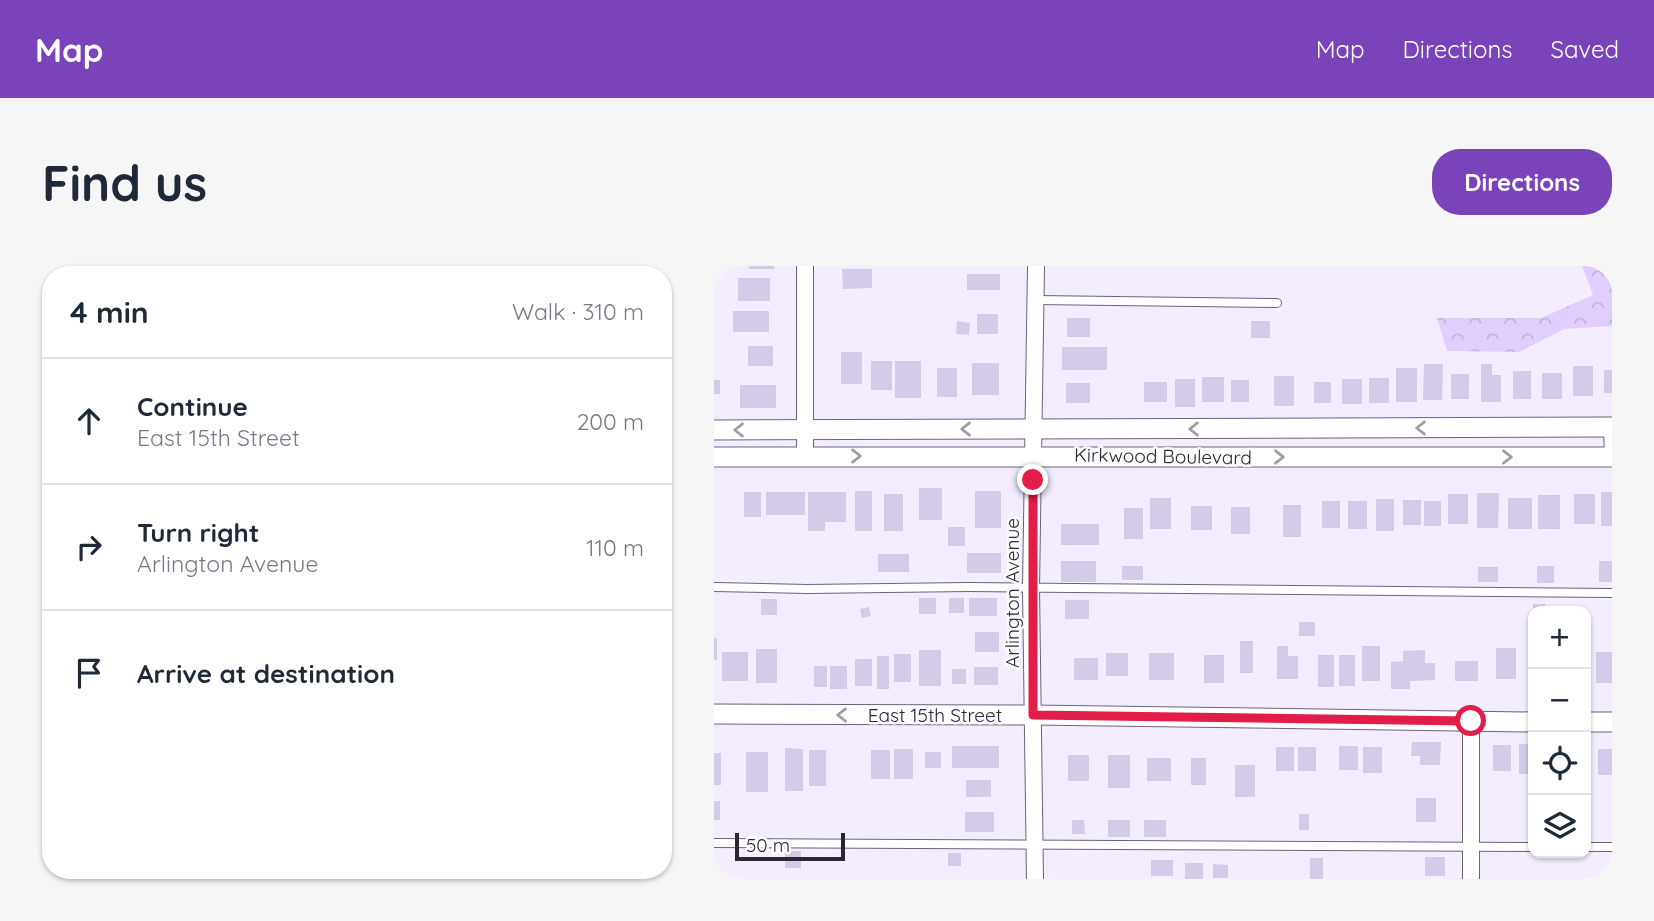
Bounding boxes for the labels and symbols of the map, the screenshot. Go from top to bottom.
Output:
one-way arrow [1416,420,1426,436]
one-way arrow [961,421,971,437]
one-way arrow [1188,421,1199,437]
one-way arrow [733,422,744,438]
street label: Kirkwood Boulevard [1074,442,1252,470]
one-way arrow [851,448,861,464]
one-way arrow [1502,449,1512,465]
one-way arrow [1274,450,1285,465]
route end [1017,464,1048,495]
street label: Arlington Avenue [1000,518,1024,668]
street label: East 15th Street [868,703,1002,727]
route start [1455,705,1486,736]
one-way arrow [837,707,848,722]
scale bar [735,830,845,862]

